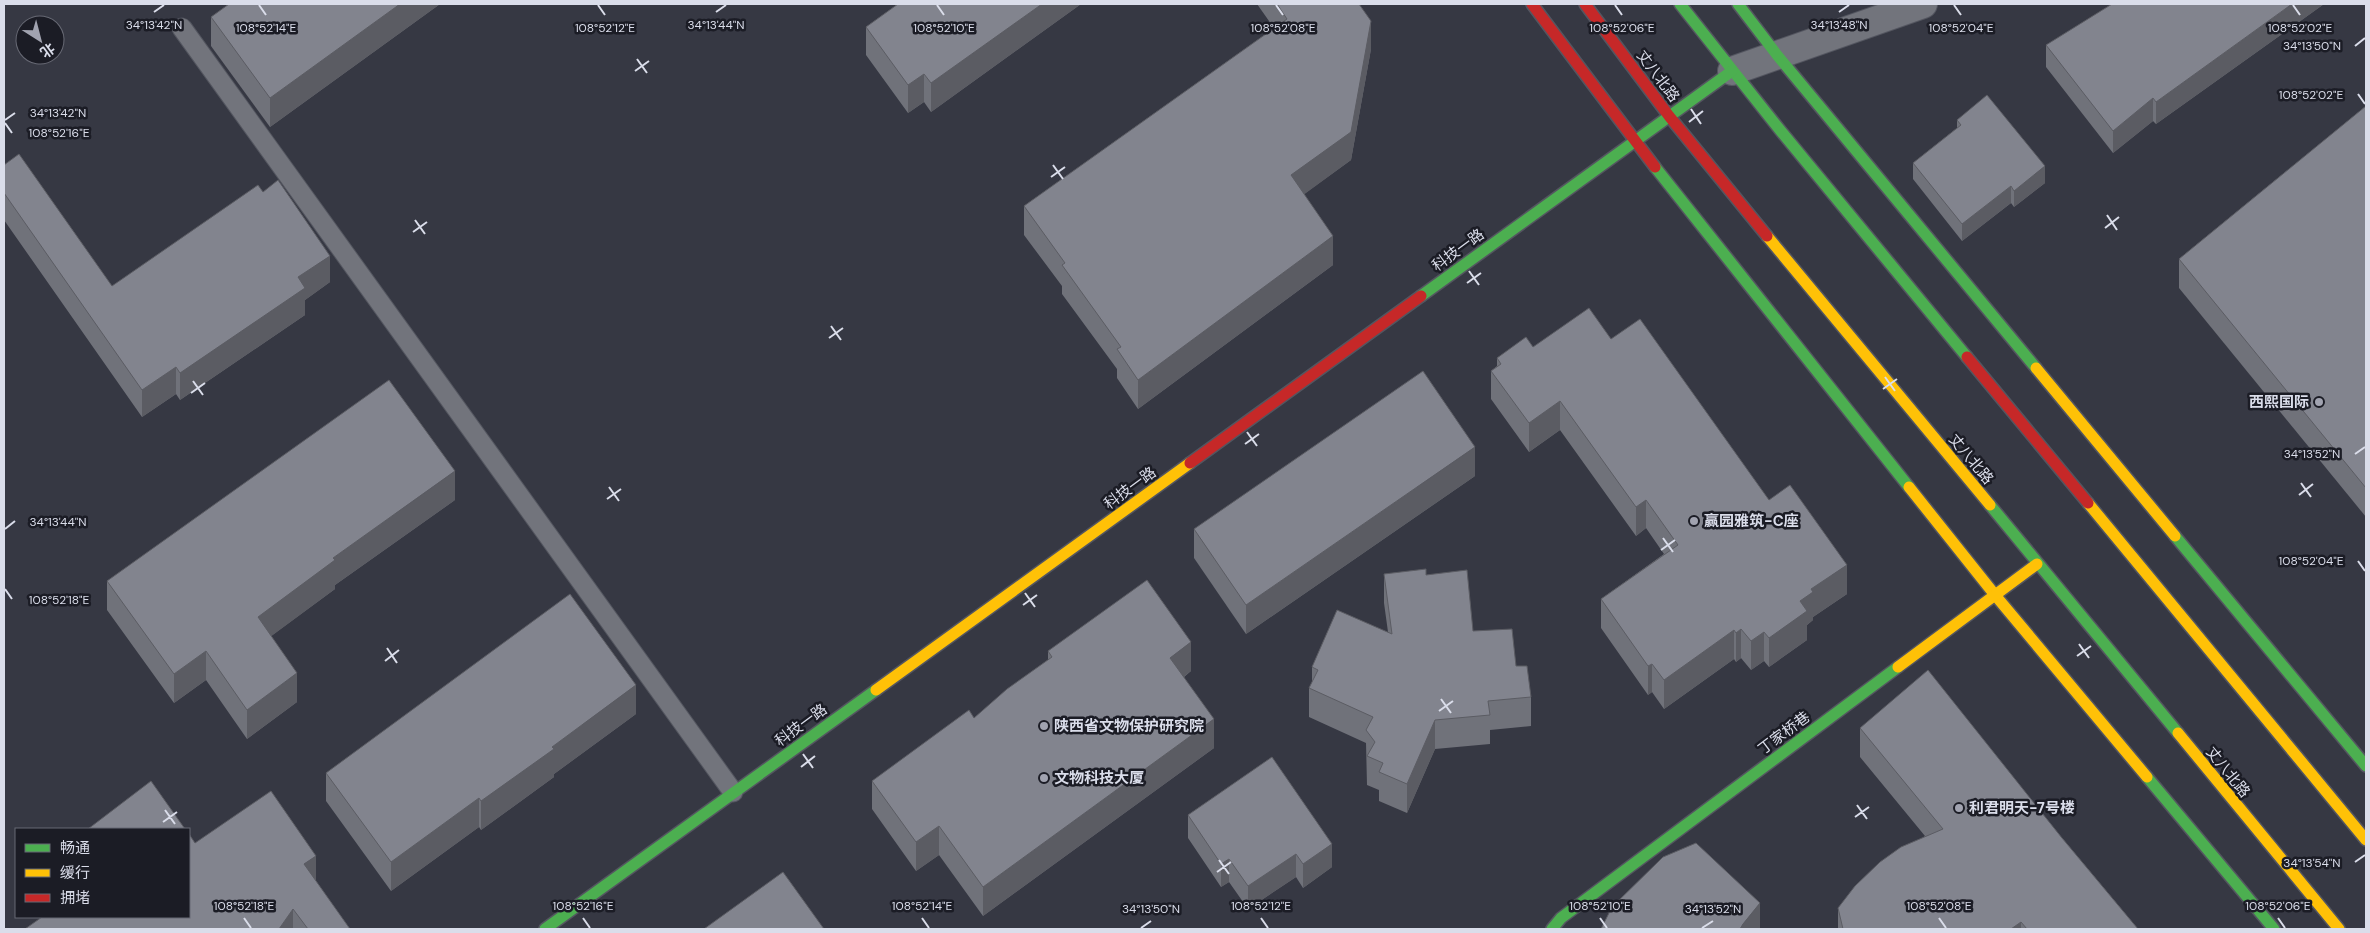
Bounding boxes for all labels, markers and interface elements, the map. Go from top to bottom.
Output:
north arrow [15,15,65,65]
text: 34°13'42"N [126,17,182,33]
text: 34°13'44"N [688,17,744,33]
text: 34°13'48"N [1811,17,1867,33]
text: 108°52'14"E [236,20,297,36]
text: 108°52'12"E [575,20,635,36]
text: 108°52'10"E [913,20,975,36]
text: 108°52'08"E [1250,20,1316,36]
text: 108°52'06"E [1589,20,1655,36]
text: 108°52'04"E [1928,20,1994,36]
text: 108°52'02"E [2268,20,2333,36]
text: 34°13'50"N [2283,38,2341,54]
text: 北 [37,39,59,62]
street label: 丈八北路 [1632,46,1684,106]
text: 108°52'02"E [2279,87,2344,103]
text: 34°13'42"N [30,105,86,121]
text: 108°52'16"E [29,125,90,141]
street label: 科技一路 [1428,224,1488,276]
place label: 西熙国际 [2249,392,2309,412]
marker: 西熙国际 [2313,396,2325,408]
street label: 丈八北路 [1944,430,1998,488]
text: 34°13'52"N [2284,446,2340,462]
street label: 科技一路 [1100,462,1160,514]
place label: 赢园雅筑-C座 [1704,511,1799,531]
text: 34°13'44"N [30,514,86,530]
marker: 赢园雅筑-C座 [1688,515,1700,527]
text: 108°52'04"E [2278,553,2344,569]
text: 108°52'18"E [29,592,90,608]
street label: 科技一路 [771,699,831,751]
street label: 丁家桥巷 [1754,707,1814,759]
place label: 陕西省文物保护研究院 [1054,716,1204,736]
marker: 陕西省文物保护研究院 [1038,720,1050,732]
street label: 丈八北路 [2201,742,2255,802]
place label: 文物科技大厦 [1054,768,1144,788]
marker: 文物科技大厦 [1038,772,1050,784]
place label: 利君明天-7号楼 [1969,798,2075,818]
marker: 利君明天-7号楼 [1953,802,1965,814]
legend [15,828,190,918]
text: 畅通 [60,838,90,858]
text: 34°13'54"N [2283,855,2341,871]
text: 缓行 [60,863,90,883]
text: 拥堵 [60,888,90,908]
text: 108°52'18"E [214,898,275,914]
text: 108°52'16"E [553,898,614,914]
text: 108°52'14"E [892,898,953,914]
text: 108°52'12"E [1231,898,1291,914]
text: 108°52'10"E [1569,898,1631,914]
text: 108°52'08"E [1906,898,1972,914]
text: 108°52'06"E [2245,898,2311,914]
text: 34°13'50"N [1122,901,1180,917]
text: 34°13'52"N [1685,901,1741,917]

